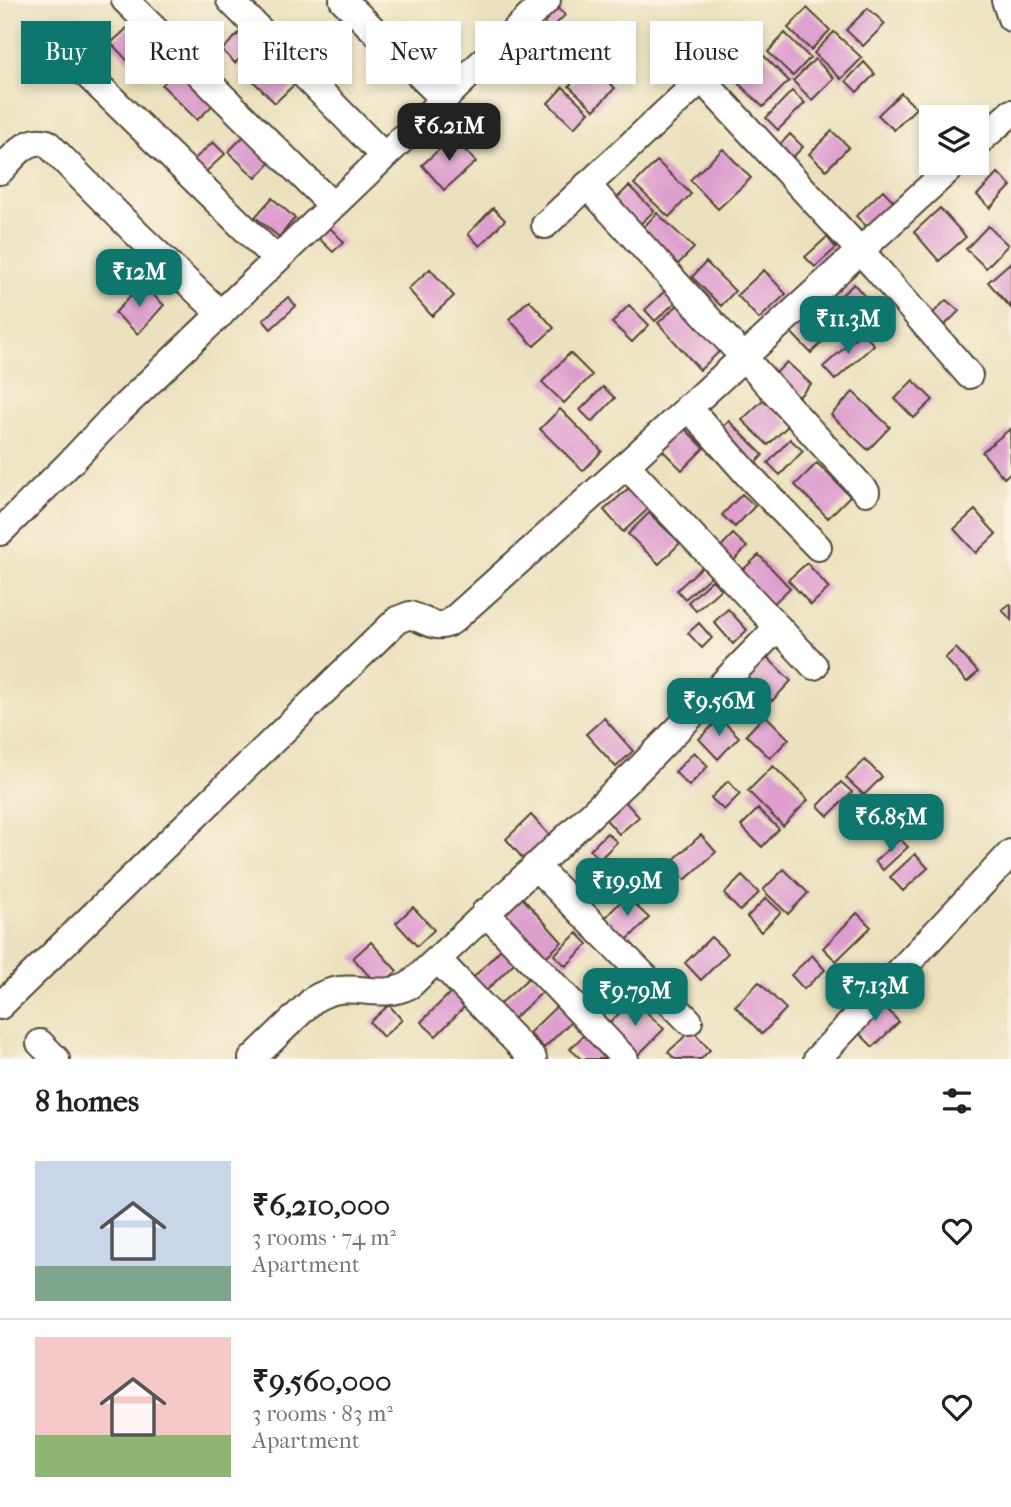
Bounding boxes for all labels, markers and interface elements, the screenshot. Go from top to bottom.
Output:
chip: Buy [21,21,111,84]
chip: Rent [125,21,224,84]
chip: Filters [238,21,352,84]
chip: New [366,21,461,84]
chip: Apartment [475,21,636,84]
chip: House [650,21,763,84]
pin: ₹6.21M [392,104,506,163]
map controls [919,105,989,175]
button: layers [919,105,989,175]
text: ₹6.21M [413,112,485,139]
pin: ₹12M [98,250,180,309]
text: ₹12M [112,258,166,285]
pin: ₹11.3M [791,296,905,356]
text: ₹11.3M [816,305,880,332]
pin: ₹9.56M [662,678,776,738]
text: ₹9.56M [683,687,755,714]
pin: ₹6.85M [834,794,948,854]
text: ₹6.85M [855,803,927,830]
pin: ₹19.9M [570,858,684,918]
text: ₹19.9M [592,867,662,894]
pin: ₹7.13M [818,964,932,1023]
pin: ₹9.79M [578,968,692,1028]
text: ₹7.13M [842,972,908,999]
text: ₹9.79M [599,977,671,1004]
icon: filters [938,1082,976,1120]
text: 8 homes [35,1084,139,1119]
text: ₹6,210,000 [252,1188,390,1223]
icon: home [91,1189,175,1273]
icon: heart [938,1212,976,1250]
text: 3 rooms · 74 m² [252,1224,396,1251]
text: Apartment [252,1251,360,1278]
text: ₹9,560,000 [252,1364,392,1399]
icon: home [91,1365,175,1449]
icon: heart [938,1388,976,1426]
text: 3 rooms · 83 m² [252,1400,393,1427]
text: Apartment [252,1427,360,1454]

